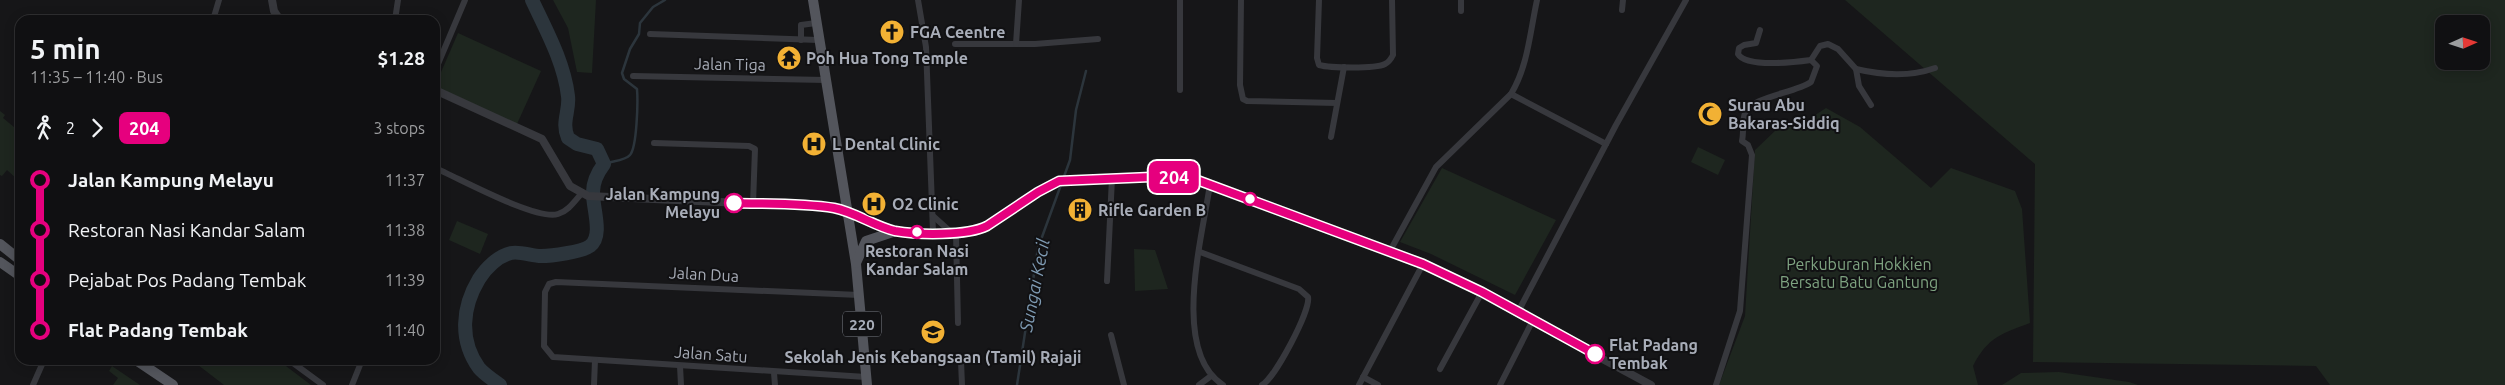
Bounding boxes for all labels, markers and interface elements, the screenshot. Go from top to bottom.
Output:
north arrow [2435,15,2490,70]
map controls [2435,15,2490,70]
church icon: FGA Ceentre [879,19,905,45]
place label: FGA Ceentre [910,23,1005,41]
text: 5 min [30,33,101,64]
temple icon: Poh Hua Tong Temple [776,45,802,71]
text: $1.28 [377,47,425,69]
place label: Poh Hua Tong Temple [806,49,968,67]
street label: Jalan Tiga [694,54,766,74]
text: 11:35 – 11:40 · Bus [30,68,163,86]
place label: Surau Abu Bakaras-Siddiq [1728,96,1840,132]
mosque icon: Surau Abu Bakaras-Siddiq [1697,101,1723,127]
icon: walk [30,114,58,142]
icon: forward [83,114,111,142]
text: 204 [129,118,160,138]
text: 2 [66,119,75,137]
text: 3 stops [373,119,425,137]
hospital icon: L Dental Clinic [801,131,827,157]
place label: L Dental Clinic [832,135,940,153]
line badge: 204 [1145,161,1203,193]
text: 204 [1159,167,1189,187]
text: Jalan Kampung Melayu [68,169,274,191]
text: 11:37 [385,171,425,189]
place label: Jalan Kampung Melayu [605,185,720,221]
hospital icon: O2 Clinic [861,191,887,217]
unlabelled marker [1243,192,1257,206]
marker: Jalan Kampung Melayu [724,193,744,213]
place label: O2 Clinic [892,195,959,213]
building icon: Rifle Garden B [1067,197,1093,223]
place label: Rifle Garden B [1098,201,1206,219]
text: Restoran Nasi Kandar Salam [68,219,305,241]
text: 11:38 [385,221,425,239]
marker: Restoran Nasi Kandar Salam [910,225,924,239]
water label: Sungai Kecil [1015,237,1053,334]
place label: Restoran Nasi Kandar Salam [865,242,969,278]
park label: Perkuburan Hokkien Bersatu Batu Gantung [1780,255,1938,291]
street label: Jalan Dua [669,263,739,285]
text: Pejabat Pos Padang Tembak [68,269,306,291]
text: 11:39 [385,271,425,289]
road number: 220 [843,312,881,336]
text: Flat Padang Tembak [68,319,248,341]
school or university icon: Sekolah Jenis Kebangsaan (Tamil) Rajaji [920,319,946,345]
text: 11:40 [385,321,425,339]
place label: Flat Padang Tembak [1609,336,1698,372]
street label: Jalan Satu [674,342,748,366]
marker: Flat Padang Tembak [1585,344,1605,364]
place label: Sekolah Jenis Kebangsaan (Tamil) Rajaji [784,348,1082,367]

